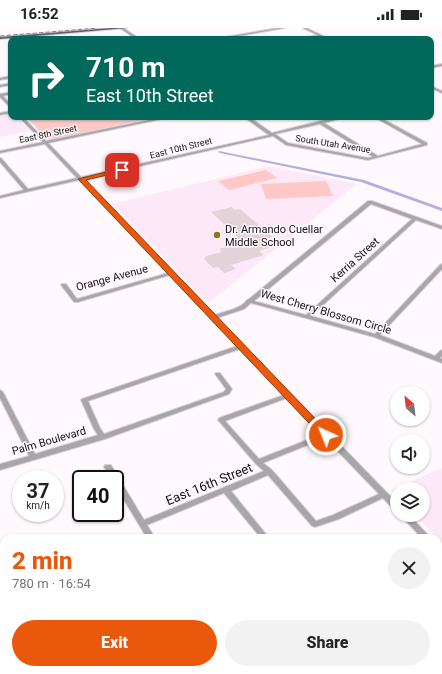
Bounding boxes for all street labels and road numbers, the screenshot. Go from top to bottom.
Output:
street label: East 8th Street [18,123,78,145]
street label: South Utah Avenue [295,133,371,155]
street label: East 10th Street [149,135,213,161]
street label: Kerria Street [328,235,382,285]
street label: Orange Avenue [75,262,150,294]
street label: West Cherry Blossom Circle [259,287,393,337]
street label: Palm Boulevard [10,424,88,458]
street label: East 16th Street [163,460,255,508]

